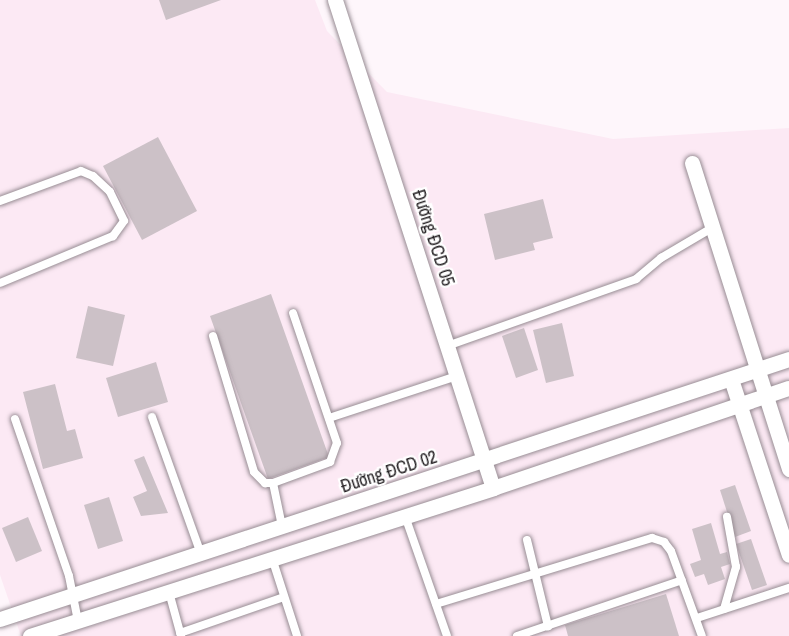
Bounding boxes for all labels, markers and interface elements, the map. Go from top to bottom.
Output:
street label: Đường ĐCD 05 [407,187,459,289]
street label: Đường ĐCD 02 [338,446,440,498]

